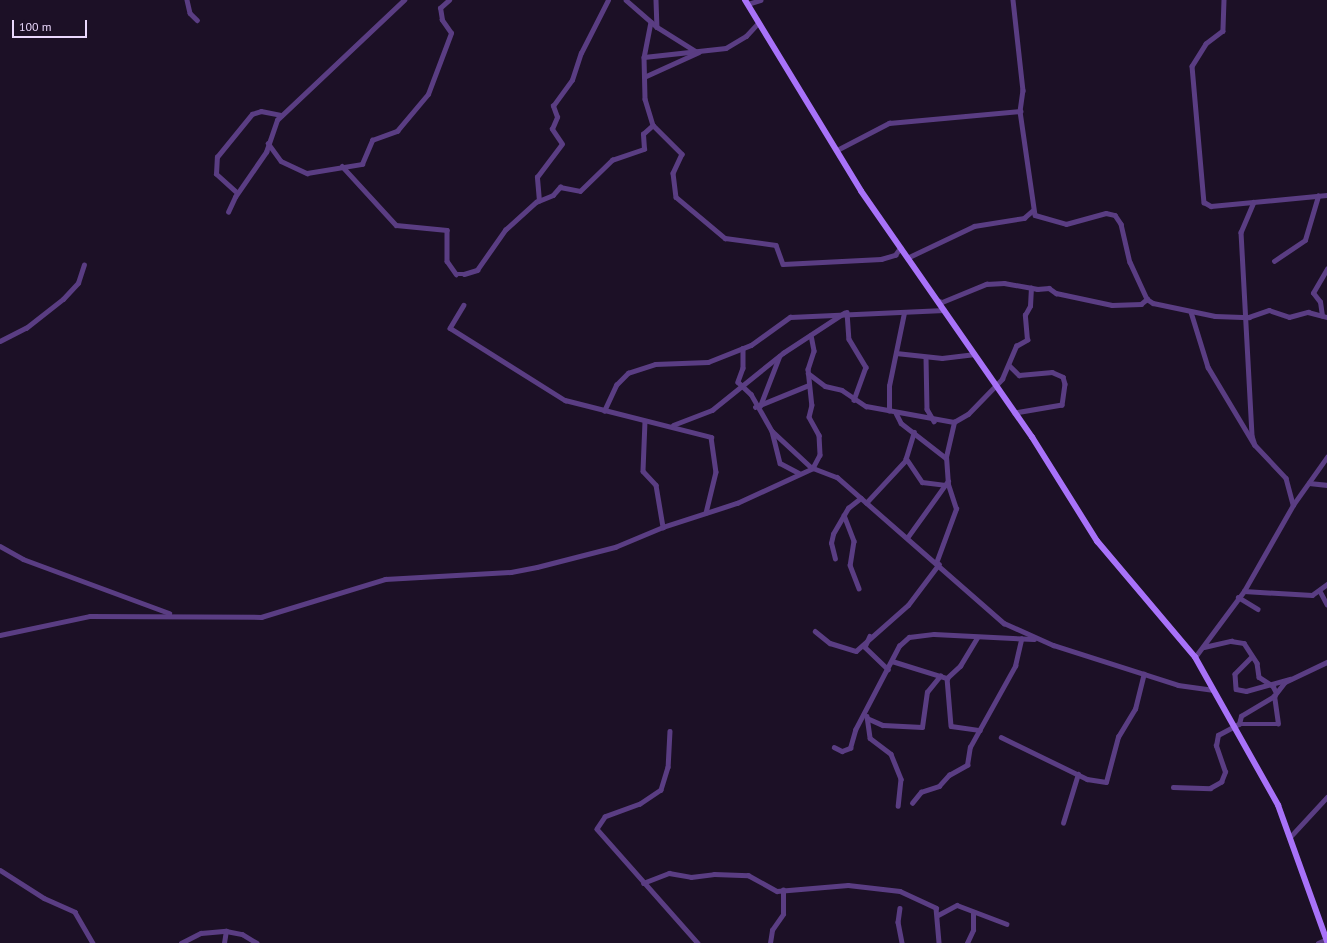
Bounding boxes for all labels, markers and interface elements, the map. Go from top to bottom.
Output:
scale bar [14,12,89,38]
text: 100 m [19,19,52,34]

